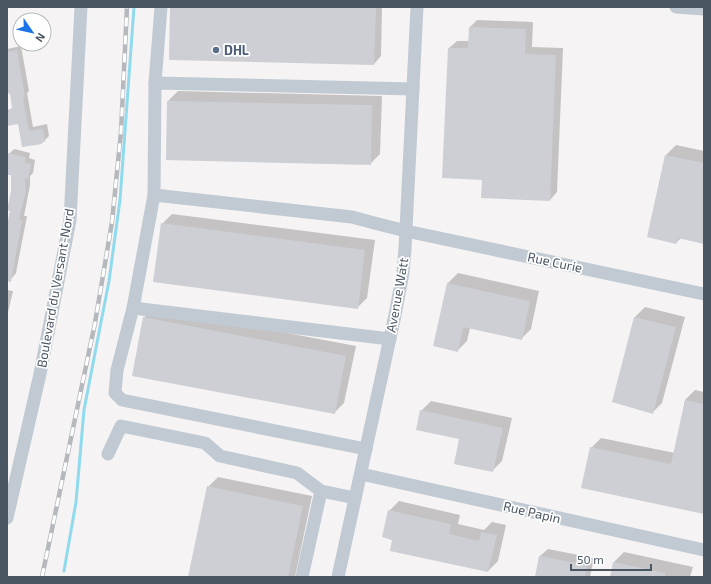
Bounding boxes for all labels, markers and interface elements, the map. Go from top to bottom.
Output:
north arrow [12,12,52,52]
text: N [33,31,48,45]
place label: DHL [224,42,249,58]
marker: DHL [211,45,221,55]
street label: Boulevard du Versant-Nord [33,207,77,369]
street label: Rue Curie [526,248,584,276]
street label: Avenue Watt [383,256,411,334]
street label: Rue Papin [502,498,562,526]
scale bar [571,546,651,572]
text: 50 m [577,552,604,566]

